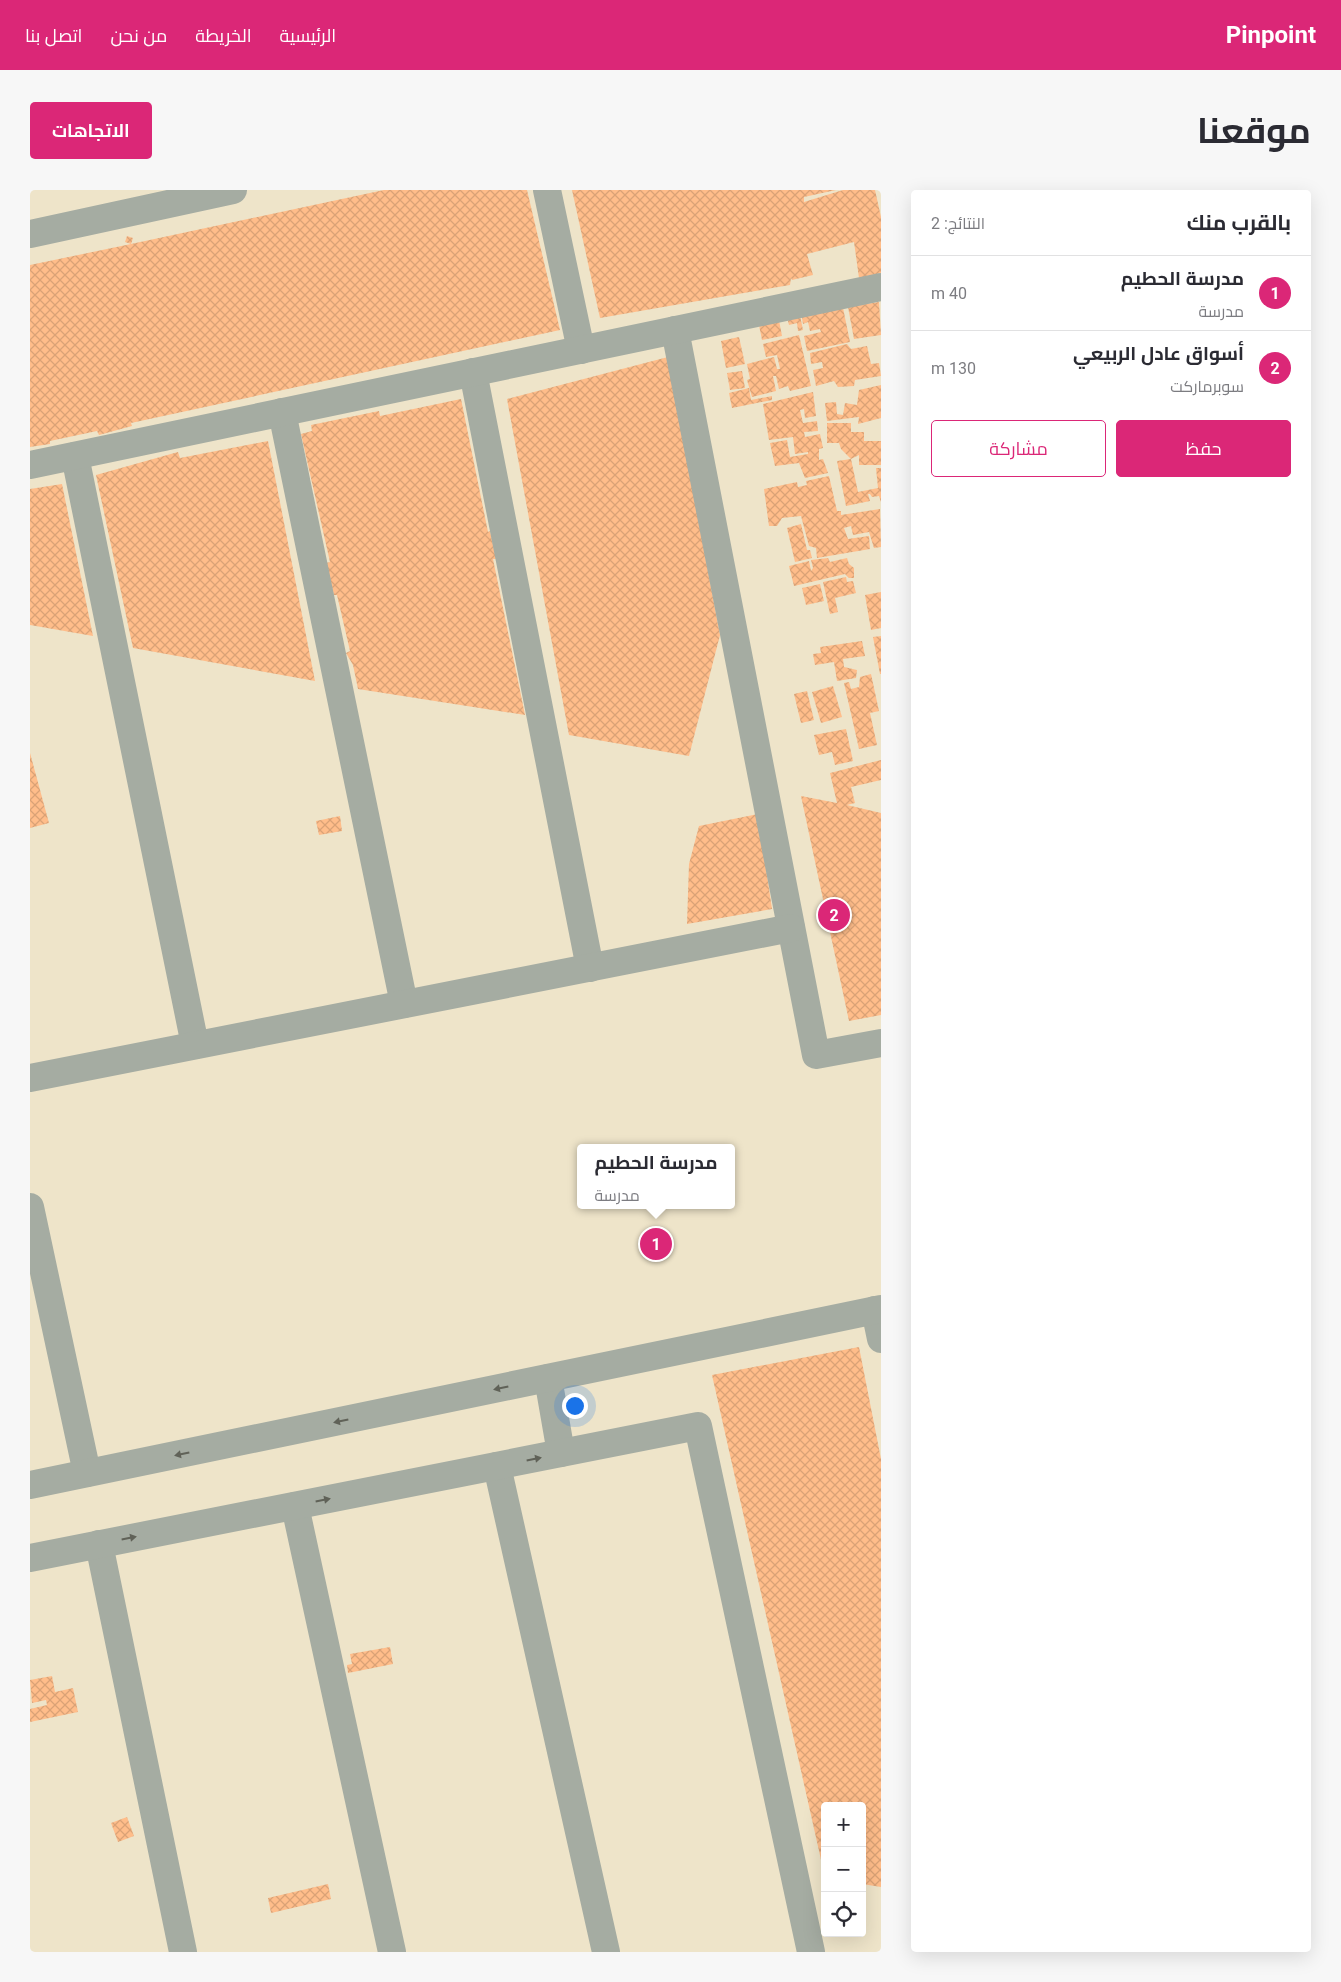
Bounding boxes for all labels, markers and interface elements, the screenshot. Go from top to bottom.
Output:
text: Pinpoint [1226,21,1316,49]
text: اتصل بنا [25,25,82,46]
text: من نحن [110,25,167,46]
text: الخريطة [195,25,252,46]
text: الرئيسية [280,25,336,46]
button: الاتجاهات [30,102,152,159]
text: موقعنا [1197,111,1311,152]
text: بالقرب منك [1187,211,1291,235]
text: النتائج: 2 [931,214,985,233]
text: مدرسة الحطيم [1121,267,1244,290]
text: 40 m [931,284,967,303]
text: 1 [1270,284,1280,303]
text: مدرسة [1198,302,1244,321]
text: أسواق عادل الربيعي [1073,342,1244,365]
text: 130 m [931,359,976,378]
text: 2 [1270,359,1280,378]
text: سوبرماركت [1170,377,1244,396]
button: مشاركة [931,420,1106,477]
button: حفظ [1116,420,1291,477]
pin: 2 [818,896,850,934]
popup [577,1144,735,1209]
text: مدرسة الحطيم [594,1151,718,1174]
text: مدرسة [594,1186,640,1205]
pin: 1 [640,1225,672,1263]
one-way arrow [493,1384,508,1392]
your location [562,1393,588,1419]
one-way arrow [334,1417,349,1425]
one-way arrow [175,1450,190,1458]
one-way arrow [527,1454,543,1462]
one-way arrow [316,1496,331,1504]
one-way arrow [122,1534,138,1542]
map controls [821,1802,866,1937]
button: + [821,1802,866,1847]
button: − [821,1847,866,1892]
button: locate [821,1892,866,1937]

